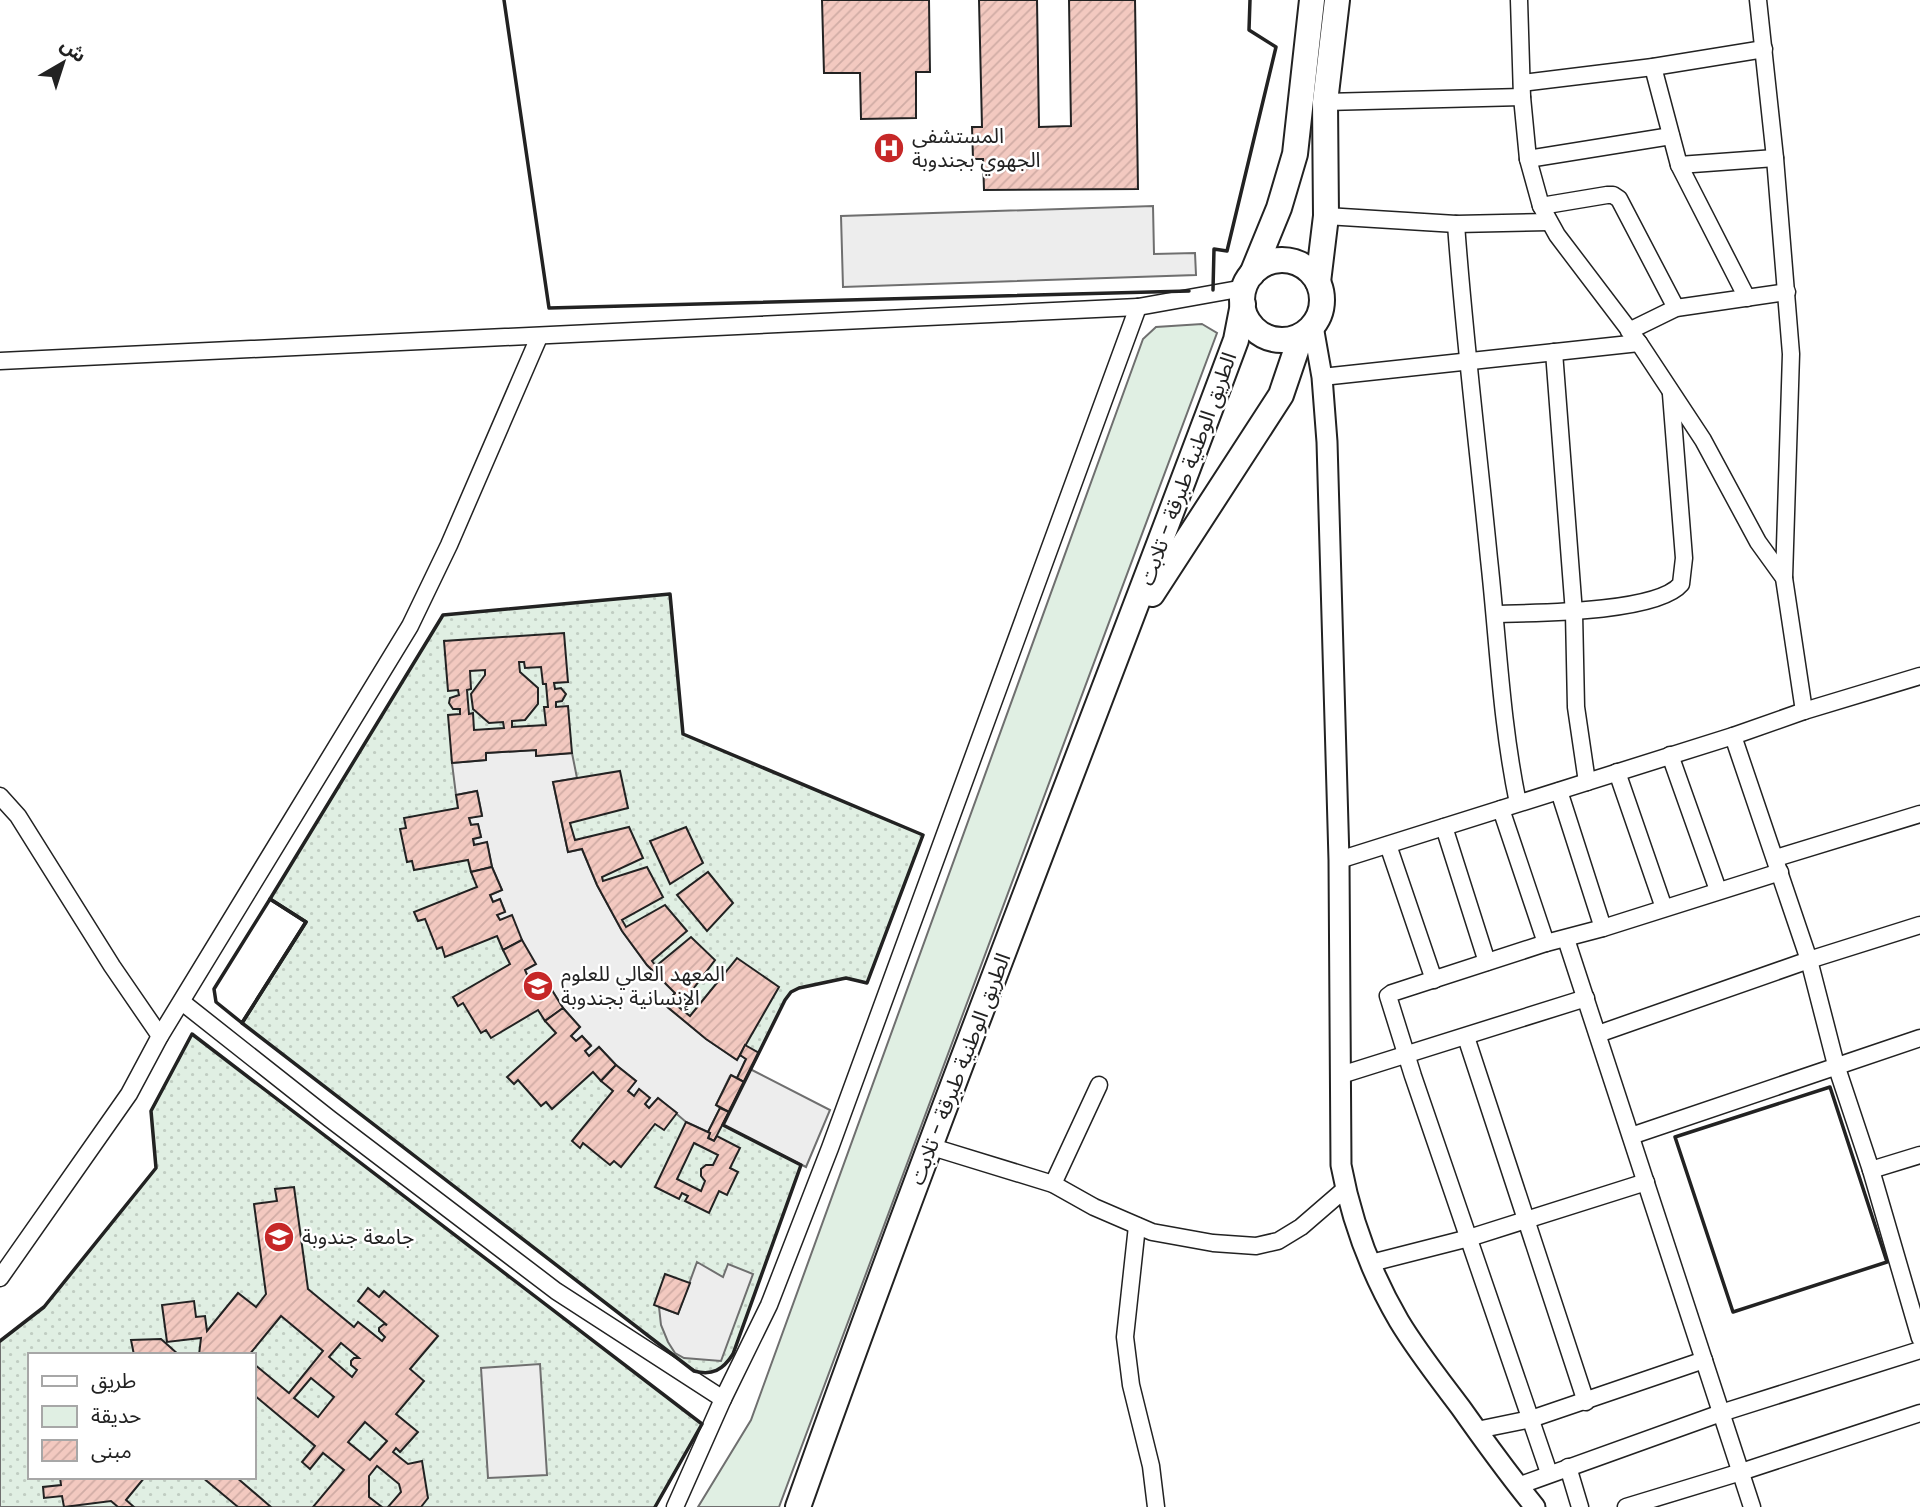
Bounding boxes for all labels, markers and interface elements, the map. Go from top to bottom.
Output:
north arrow [28,28,98,98]
text: ش [55,31,92,69]
place label: المستشفى الجهوي بجندوبة [912,121,1041,176]
hospital icon: المستشفى الجهوي بجندوبة [872,131,906,165]
street label: الطريق الوطنية طبرقة - تلابت [1132,348,1243,590]
street label: الطريق الوطنية طبرقة - تلابت [902,949,1017,1189]
place label: المعهد العالي للعلوم الإنسانية بجندوبة [561,959,725,1012]
school or university icon: المعهد العالي للعلوم الإنسانية بجندوبة [521,969,555,1003]
school or university icon: جامعة جندوبة [262,1220,296,1254]
place label: جامعة جندوبة [302,1222,414,1251]
legend [28,1353,256,1479]
text: طريق [91,1366,136,1395]
text: حديقة [91,1401,141,1430]
text: مبنى [91,1436,132,1465]

